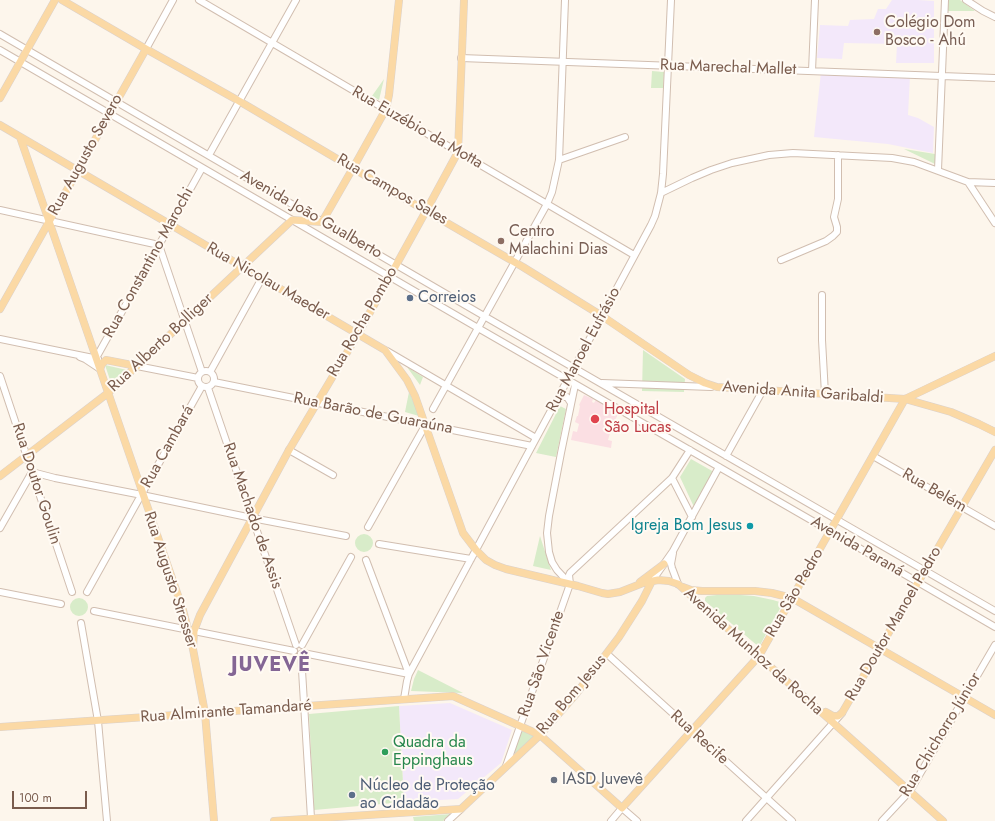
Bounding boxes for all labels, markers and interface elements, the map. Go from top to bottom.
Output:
place label: Colégio Dom Bosco - Ahú [885,13,976,51]
marker: Colégio Dom Bosco - Ahú [872,27,882,37]
street label: Rua Marechal Mallet [660,56,796,80]
street label: Rua Euzébio da Motta [348,83,486,173]
street label: Rua Augusto Severo [45,91,127,219]
street label: Rua Campos Sales [333,150,451,230]
street label: Avenida João Gualberto [237,167,385,263]
street label: Rua Constantino Marochi [100,184,198,342]
place label: Centro Malachini Dias [509,222,608,260]
marker: Centro Malachini Dias [496,236,506,246]
street label: Rua Nicolau Maeder [203,239,333,325]
street label: Rua Rocha Pombo [324,264,402,380]
street label: Rua Manoel Eufrásio [543,284,625,416]
place label: Correios [418,288,476,308]
street label: Rua Alberto Bolliger [105,289,217,397]
marker: Correios [405,293,415,303]
street label: Avenida Anita Garibaldi [722,378,884,408]
street label: Rua Barão de Guaraúna [292,389,454,439]
place label: Hospital São Lucas [604,400,671,438]
street label: Rua Cambará [138,403,198,491]
marker: Hospital São Lucas [589,413,601,425]
street label: Rua Doutor Goulin [7,421,65,547]
street label: Rua Machado de Assis [218,440,286,592]
street label: Rua Belém [898,465,970,517]
street label: Rua Augusto Stresser [139,509,201,651]
street label: Avenida Paraná [807,513,907,581]
place label: Igreja Bom Jesus [631,516,742,536]
marker: Igreja Bom Jesus [745,521,755,531]
street label: Rua Doutor Manoel Pedro [842,543,946,705]
street label: Rua São Pedro [762,545,828,641]
street label: Avenida Munhoz da Rocha [679,584,827,720]
street label: Rua São Vicente [515,608,569,720]
street label: Rua Bom Jesus [533,651,611,739]
district label: JUVEVÊ [231,654,311,678]
street label: Rua Chichorro Júnior [896,669,986,801]
street label: Rua Almirante Tamandaré [140,696,312,728]
street label: Rua Recife [666,707,732,769]
place label: Quadra da Eppinghaus [393,733,473,771]
marker: Quadra da Eppinghaus [380,747,390,757]
place label: IASD Juvevê [562,770,643,790]
marker: IASD Juvevê [549,775,559,785]
place label: Núcleo de Proteção ao Cidadão [360,776,495,814]
scale bar [14,783,89,809]
text: 100 m [19,789,52,807]
marker: Núcleo de Proteção ao Cidadão [347,790,357,800]

